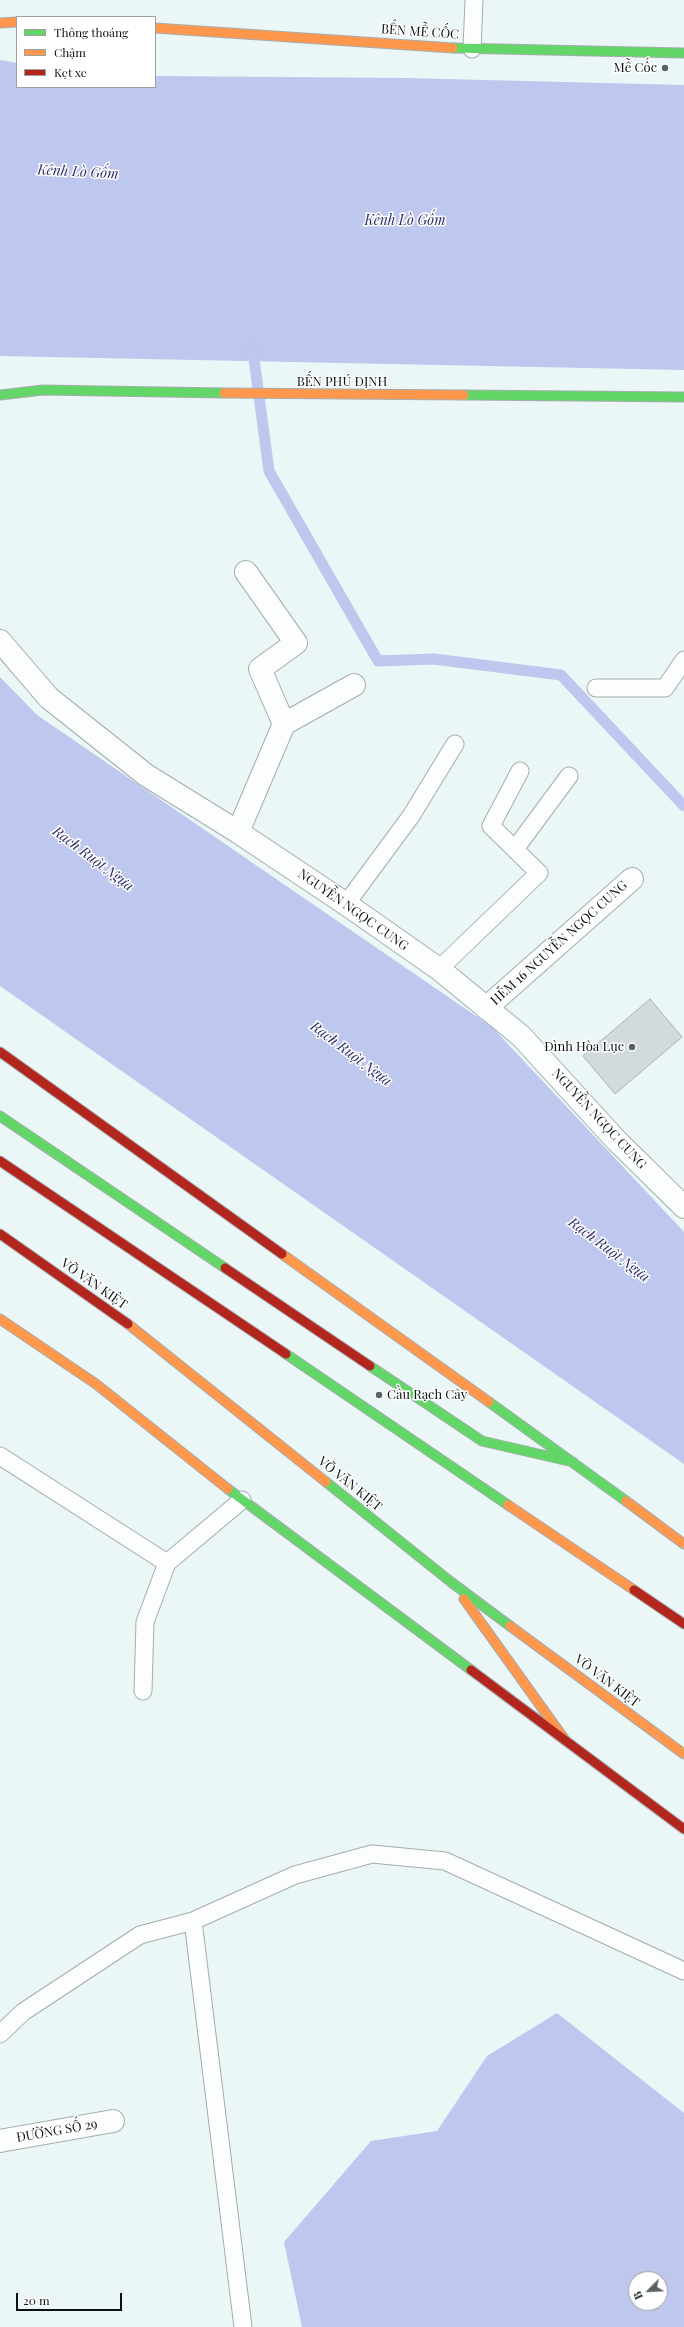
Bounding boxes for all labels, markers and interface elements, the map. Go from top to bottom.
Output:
legend [16,16,156,88]
street label: BẾN MỄ CỐC [380,21,460,43]
text: Thông thoáng [54,24,128,40]
text: Chậm [54,44,86,60]
place label: Mễ Cốc [613,60,657,76]
marker: Mễ Cốc [660,63,670,73]
text: Kẹt xe [54,64,87,80]
water label: Kênh Lò Gốm [37,161,119,183]
water label: Kênh Lò Gốm [365,213,445,229]
street label: BẾN PHÚ ĐỊNH [297,374,387,390]
water label: Rạch Ruột Ngựa [49,823,137,895]
street label: NGUYỄN NGỌC CUNG [295,866,411,954]
street label: HẺM 16 NGUYỄN NGỌC CUNG [488,878,630,1008]
water label: Rạch Ruột Ngựa [307,1018,395,1090]
place label: Đình Hòa Lục [544,1039,624,1055]
marker: Đình Hòa Lục [627,1042,637,1052]
street label: NGUYỄN NGỌC CUNG [549,1066,649,1172]
water label: Rạch Ruột Ngựa [565,1214,653,1286]
street label: VÕ VĂN KIỆT [58,1255,130,1313]
place label: Cầu Rạch Cây [387,1387,467,1403]
marker: Cầu Rạch Cây [374,1390,384,1400]
street label: VÕ VĂN KIỆT [315,1454,385,1514]
street label: VÕ VĂN KIỆT [571,1651,643,1711]
street label: ĐƯỜNG SỐ 29 [15,2116,99,2146]
north arrow [628,2271,668,2311]
scale bar [18,2285,124,2311]
text: B [629,2289,646,2302]
text: 20 m [23,2292,50,2308]

